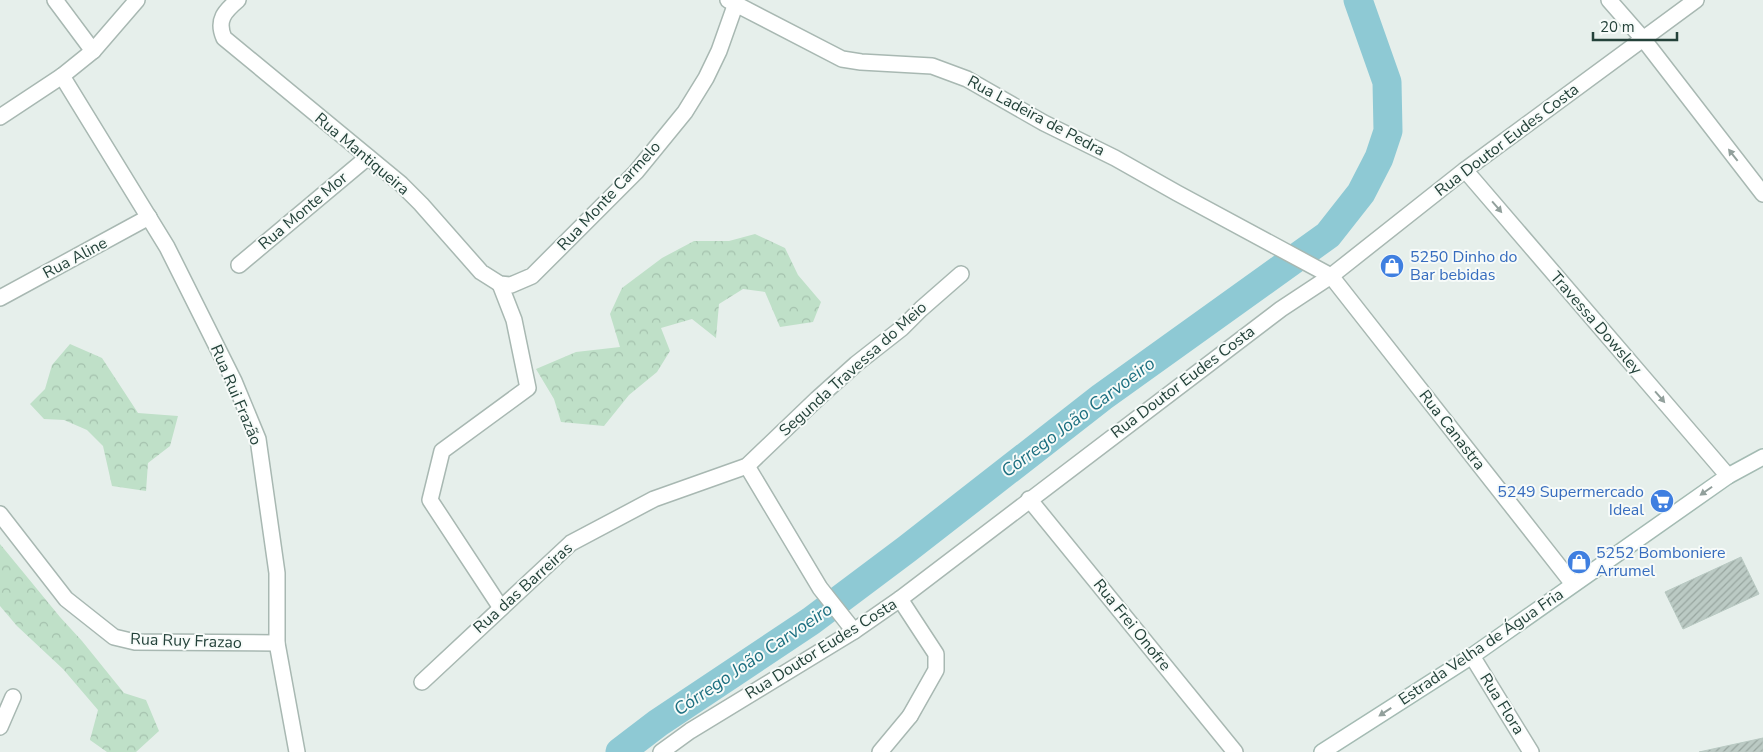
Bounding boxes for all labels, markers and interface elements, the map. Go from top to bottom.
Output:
scale bar [1593,10,1677,42]
text: 20 m [1600,17,1635,37]
street label: Rua Ladeira de Pedra [963,70,1109,162]
street label: Rua Doutor Eudes Costa [1430,79,1584,201]
street label: Rua Mantiqueira [310,108,414,200]
street label: Rua Monte Carmelo [552,136,666,256]
one-way arrow [1728,149,1739,162]
street label: Rua Monte Mor [254,167,353,255]
one-way arrow [1491,200,1502,213]
street label: Rua Aline [39,232,111,284]
place label: 5250 Dinho do Bar bebidas [1410,246,1518,286]
shop icon: 5250 Dinho do Bar bebidas [1379,253,1405,279]
street label: Travessa Dowsley [1545,267,1647,380]
street label: Segunda Travessa do Meio [774,297,932,441]
street label: Rua Doutor Eudes Costa [1106,321,1260,443]
street label: Rua Rui Frazão [205,341,267,449]
water label: Córrego João Carvoeiro [996,351,1160,483]
street label: Rua Canastra [1414,385,1490,475]
one-way arrow [1654,390,1665,403]
place label: 5249 Supermercado Ideal [1497,481,1644,521]
one-way arrow [1699,486,1713,496]
supermarket icon: 5249 Supermercado Ideal [1649,488,1675,514]
street label: Rua das Barreiras [469,537,577,639]
place label: 5252 Bomboniere Arrumel [1596,542,1726,582]
shop icon: 5252 Bomboniere Arrumel [1566,549,1592,575]
street label: Rua Frei Onofre [1088,574,1176,676]
street label: Estrada Velha de Água Fria [1394,583,1568,711]
street label: Rua Doutor Eudes Costa [741,593,901,705]
water label: Córrego João Carvoeiro [669,597,837,721]
street label: Rua Ruy Frazao [130,628,242,654]
street label: Rua Flora [1474,669,1530,739]
one-way arrow [1378,707,1391,717]

